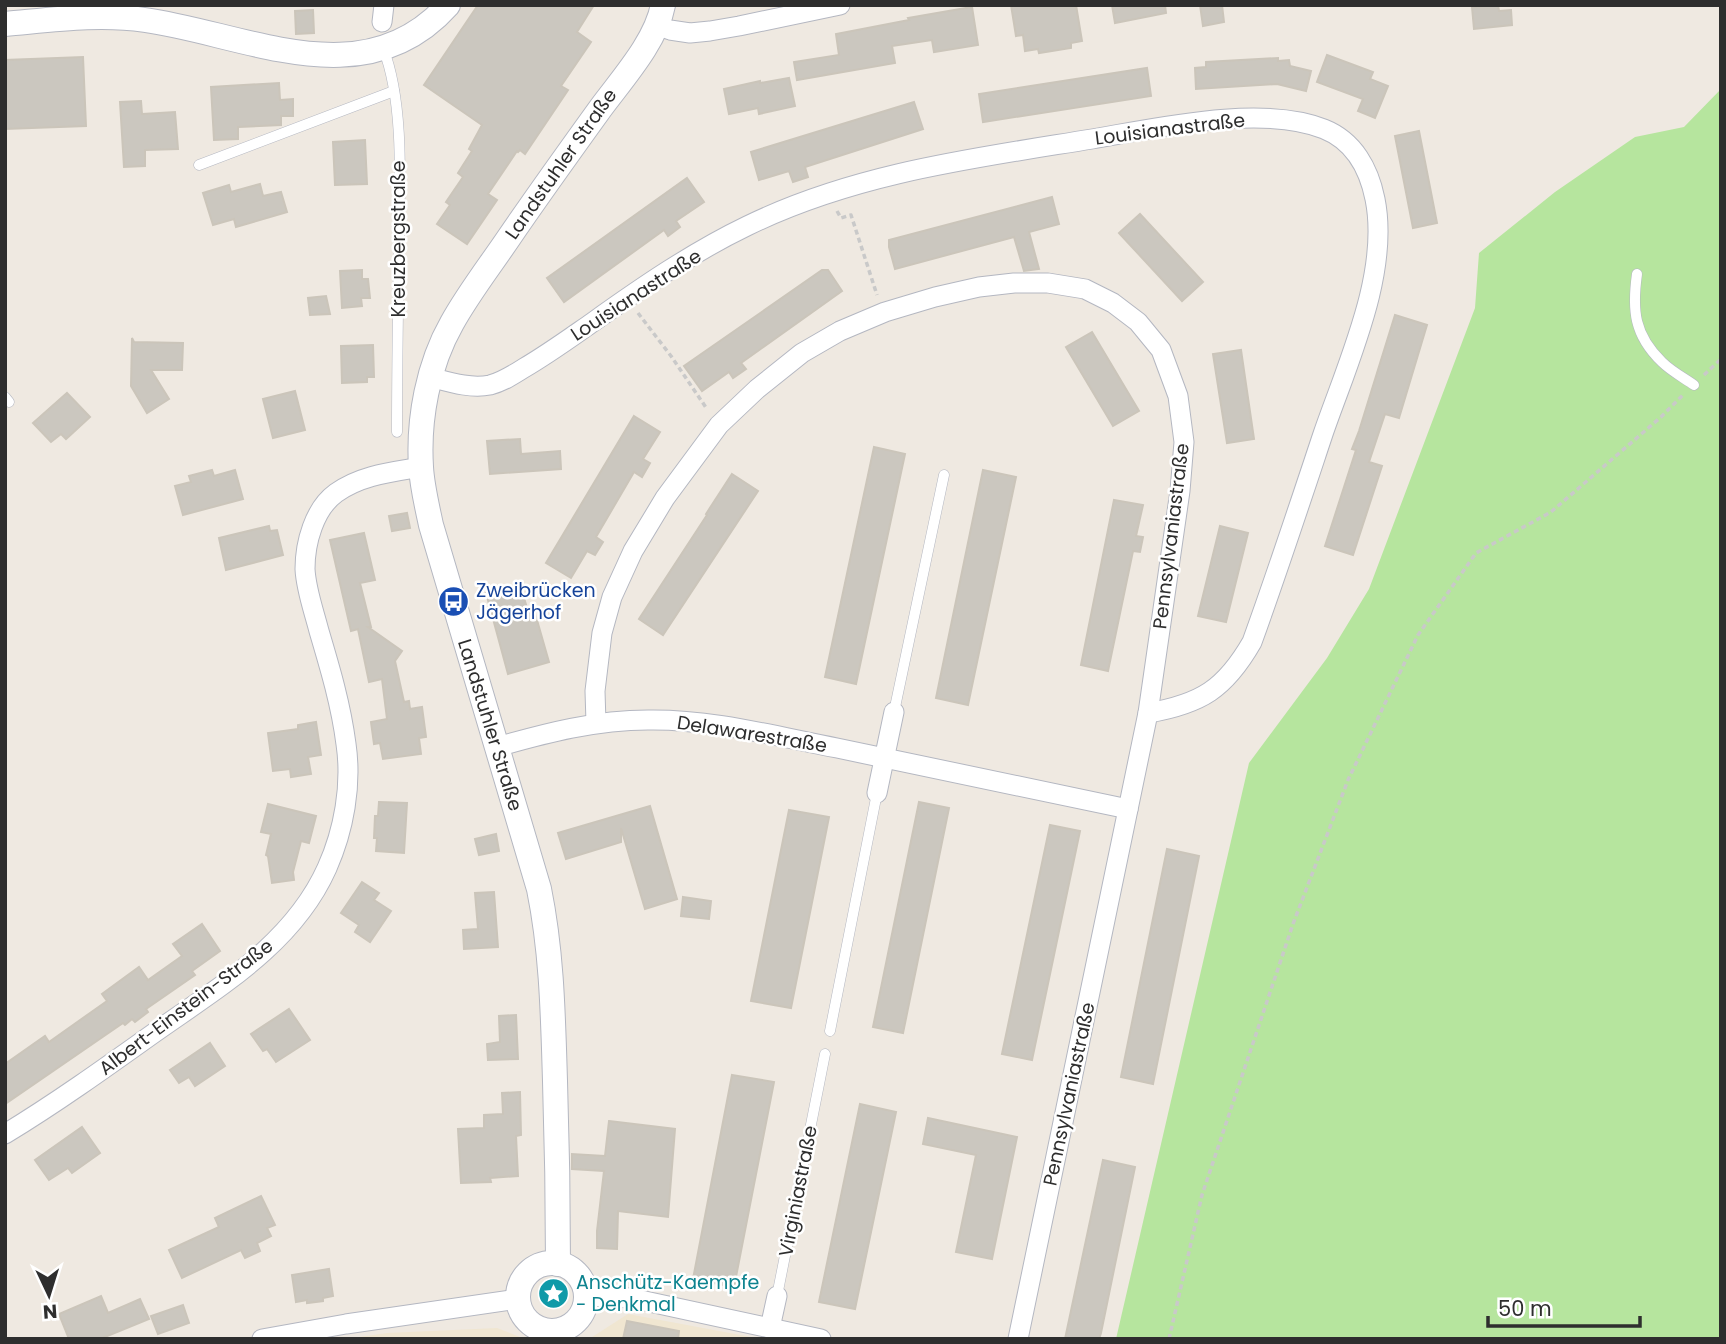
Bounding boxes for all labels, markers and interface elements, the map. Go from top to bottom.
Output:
street label: Landstuhler Straße [499,83,623,245]
street label: Louisianastraße [1093,106,1247,152]
street label: Kreuzbergstraße [385,160,412,318]
street label: Louisianastraße [565,243,707,347]
street label: Pennsylvaniastraße [1146,442,1196,630]
place label: Zweibrücken Jägerhof [476,577,596,626]
bus stop icon: Zweibrücken Jägerhof [436,584,470,618]
street label: Landstuhler Straße [451,636,529,814]
street label: Delawarestraße [675,709,829,759]
street label: Albert-Einstein-Straße [93,932,279,1082]
street label: Pennsylvaniastraße [1036,1000,1102,1188]
street label: Virginiastraße [772,1123,824,1259]
north arrow [14,1260,84,1330]
place label: Anschütz-Kaempfe - Denkmal [576,1269,759,1318]
place icon: Anschütz-Kaempfe - Denkmal [536,1276,570,1310]
scale bar [1488,1284,1640,1328]
text: 50 m [1498,1294,1552,1323]
text: N [42,1297,58,1325]

